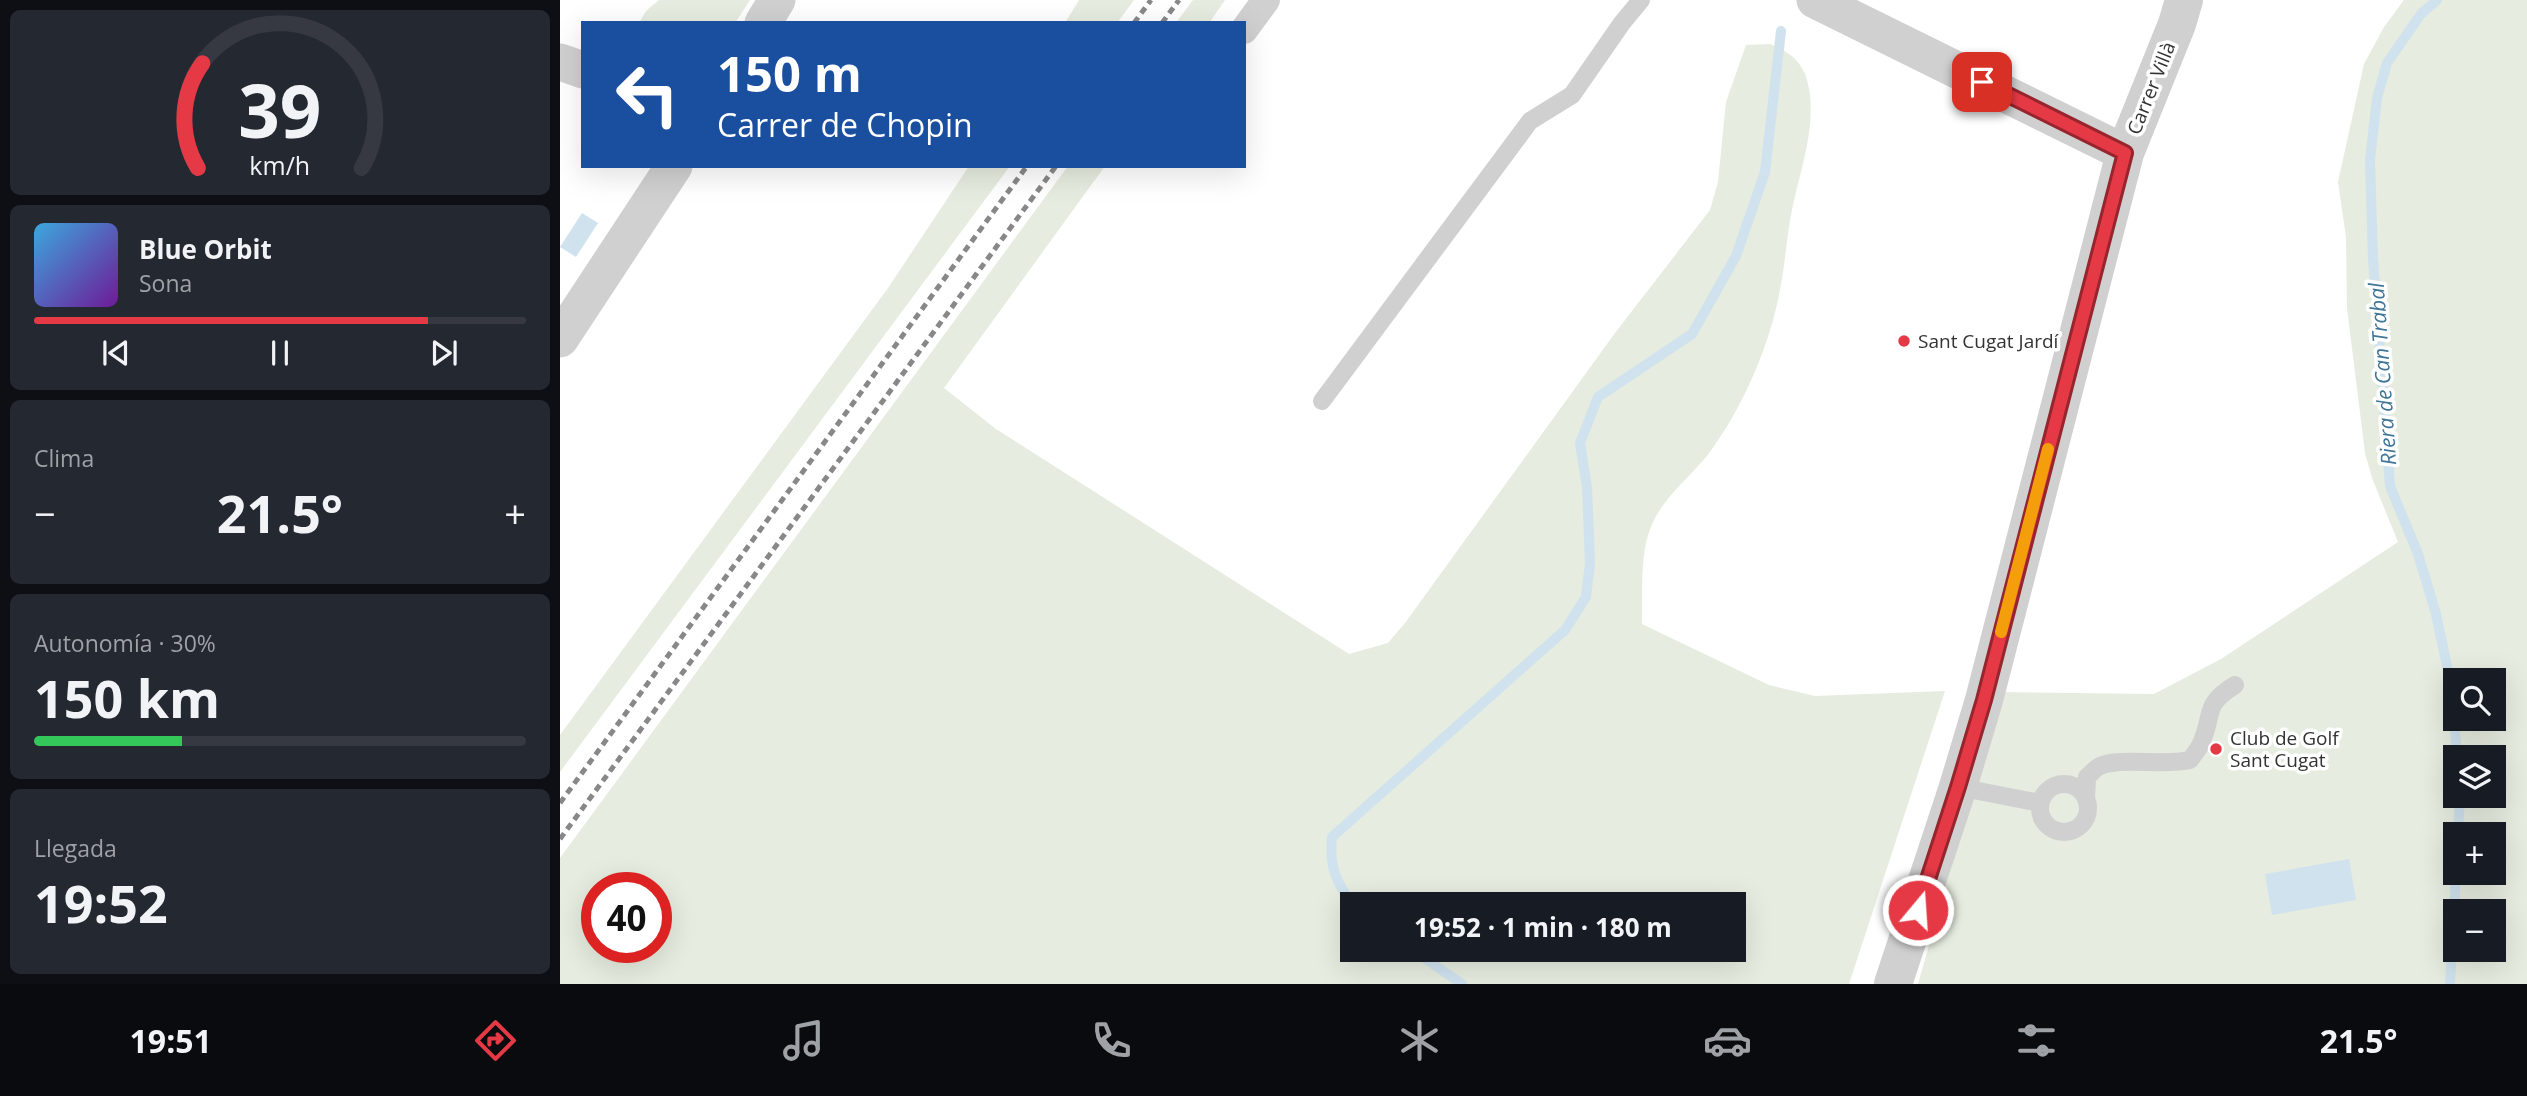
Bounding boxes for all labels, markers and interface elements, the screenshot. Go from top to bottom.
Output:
street label: Carrer Villà [2121,38,2181,138]
text: 150 m [717,40,862,106]
icon: left [602,49,693,140]
pin [1952,52,2012,112]
text: 39 [238,61,322,160]
icon: arrive [1963,63,2001,101]
text: Carrer de Chopin [717,103,973,146]
text: km/h [250,148,310,182]
text: Blue Orbit [139,231,272,267]
text: Sona [139,267,192,299]
water label: Riera de Can Trabal [2362,281,2402,466]
place label: Sant Cugat Jardí [1918,328,2060,354]
marker: Sant Cugat Jardí [1896,333,1912,349]
icon: previous [97,334,135,372]
icon: pause [261,334,299,372]
icon: next [425,334,463,372]
text: Clima [34,442,94,474]
text: 21.5° [217,477,343,548]
text: − [34,487,56,539]
text: + [504,487,526,539]
text: Autonomía · 30% [34,627,216,659]
text: 150 km [34,662,220,733]
map controls [2443,668,2506,962]
button: search [2443,668,2506,731]
place label: Club de Golf Sant Cugat [2230,725,2340,773]
marker: Club de Golf Sant Cugat [2208,741,2224,757]
button: layers [2443,745,2506,808]
button: + [2443,822,2506,885]
text: Llegada [34,832,117,864]
text: 19:52 [34,867,168,938]
speed limit sign: 40 [581,872,672,963]
position arrow [1881,873,1955,947]
button: − [2443,899,2506,962]
text: 19:52 · 1 min · 180 m [1414,909,1672,945]
icon: directions [471,1016,520,1065]
icon: music [779,1016,828,1065]
icon: phone [1087,1016,1136,1065]
icon: climate [1395,1016,1444,1065]
icon: car [1703,1016,1752,1065]
icon: filters [2012,1016,2061,1065]
text: 19:51 [130,1019,212,1062]
text: 21.5° [2320,1019,2397,1062]

